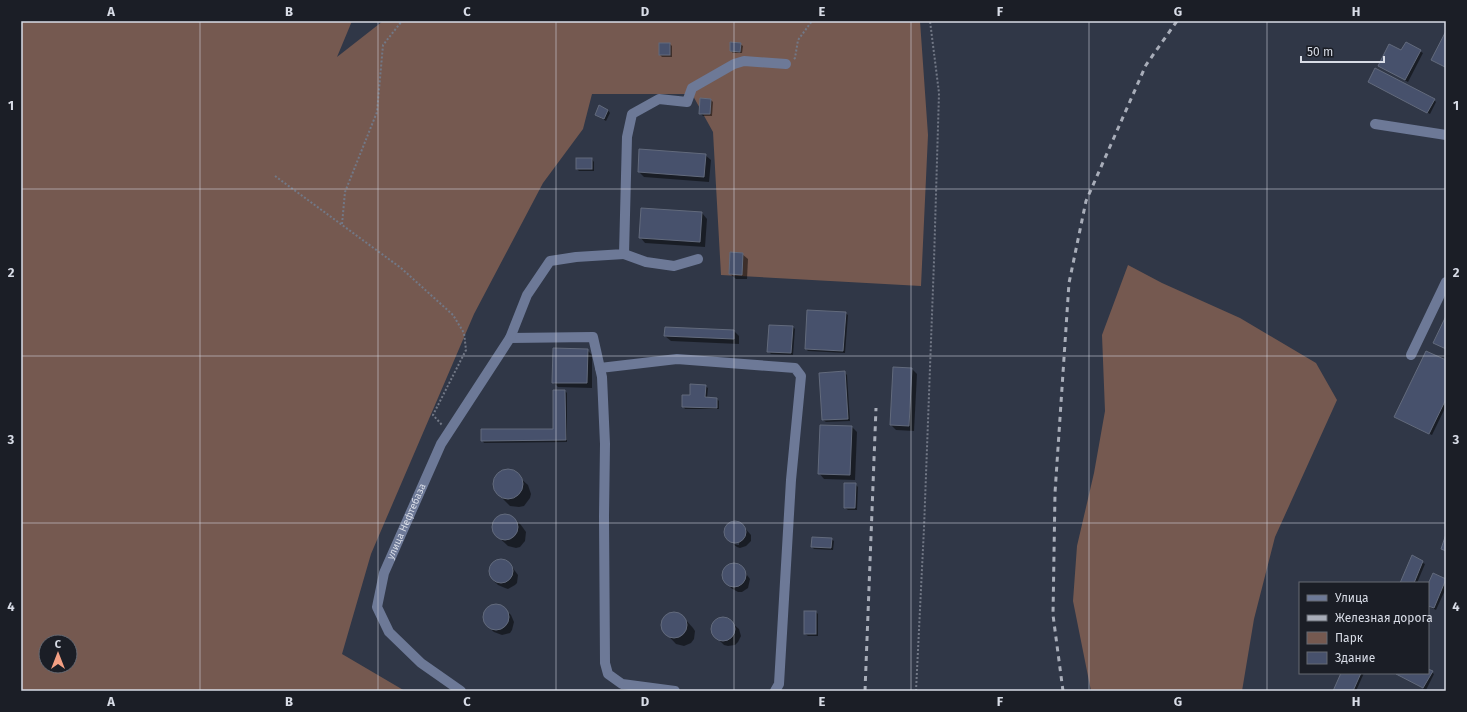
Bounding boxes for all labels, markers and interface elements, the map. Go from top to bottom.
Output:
text: A [106,4,115,19]
text: B [285,4,293,19]
text: C [463,4,471,19]
text: D [641,4,650,19]
text: E [819,4,826,19]
text: F [997,4,1004,19]
text: G [1174,4,1182,19]
text: H [1352,4,1360,19]
scale bar [1301,38,1384,64]
text: 50 m [1307,45,1333,59]
text: 1 [8,98,14,113]
text: 1 [1453,98,1459,113]
text: 2 [8,265,15,280]
text: 2 [1453,265,1460,280]
text: 3 [7,432,15,447]
text: 3 [1452,432,1460,447]
street label: улица Нефтебаза [385,482,429,562]
legend [1299,582,1429,674]
text: Улица [1335,591,1369,605]
text: 4 [7,599,15,614]
text: 4 [1452,599,1460,614]
text: Железная дорога [1335,611,1433,625]
text: Парк [1335,631,1364,645]
north arrow [38,634,78,674]
text: С [55,638,62,651]
text: Здание [1335,651,1375,665]
text: A [106,694,115,709]
text: B [285,694,293,709]
text: C [463,694,471,709]
text: D [641,694,650,709]
text: E [819,694,826,709]
text: F [997,694,1004,709]
text: G [1174,694,1182,709]
text: H [1352,694,1360,709]

